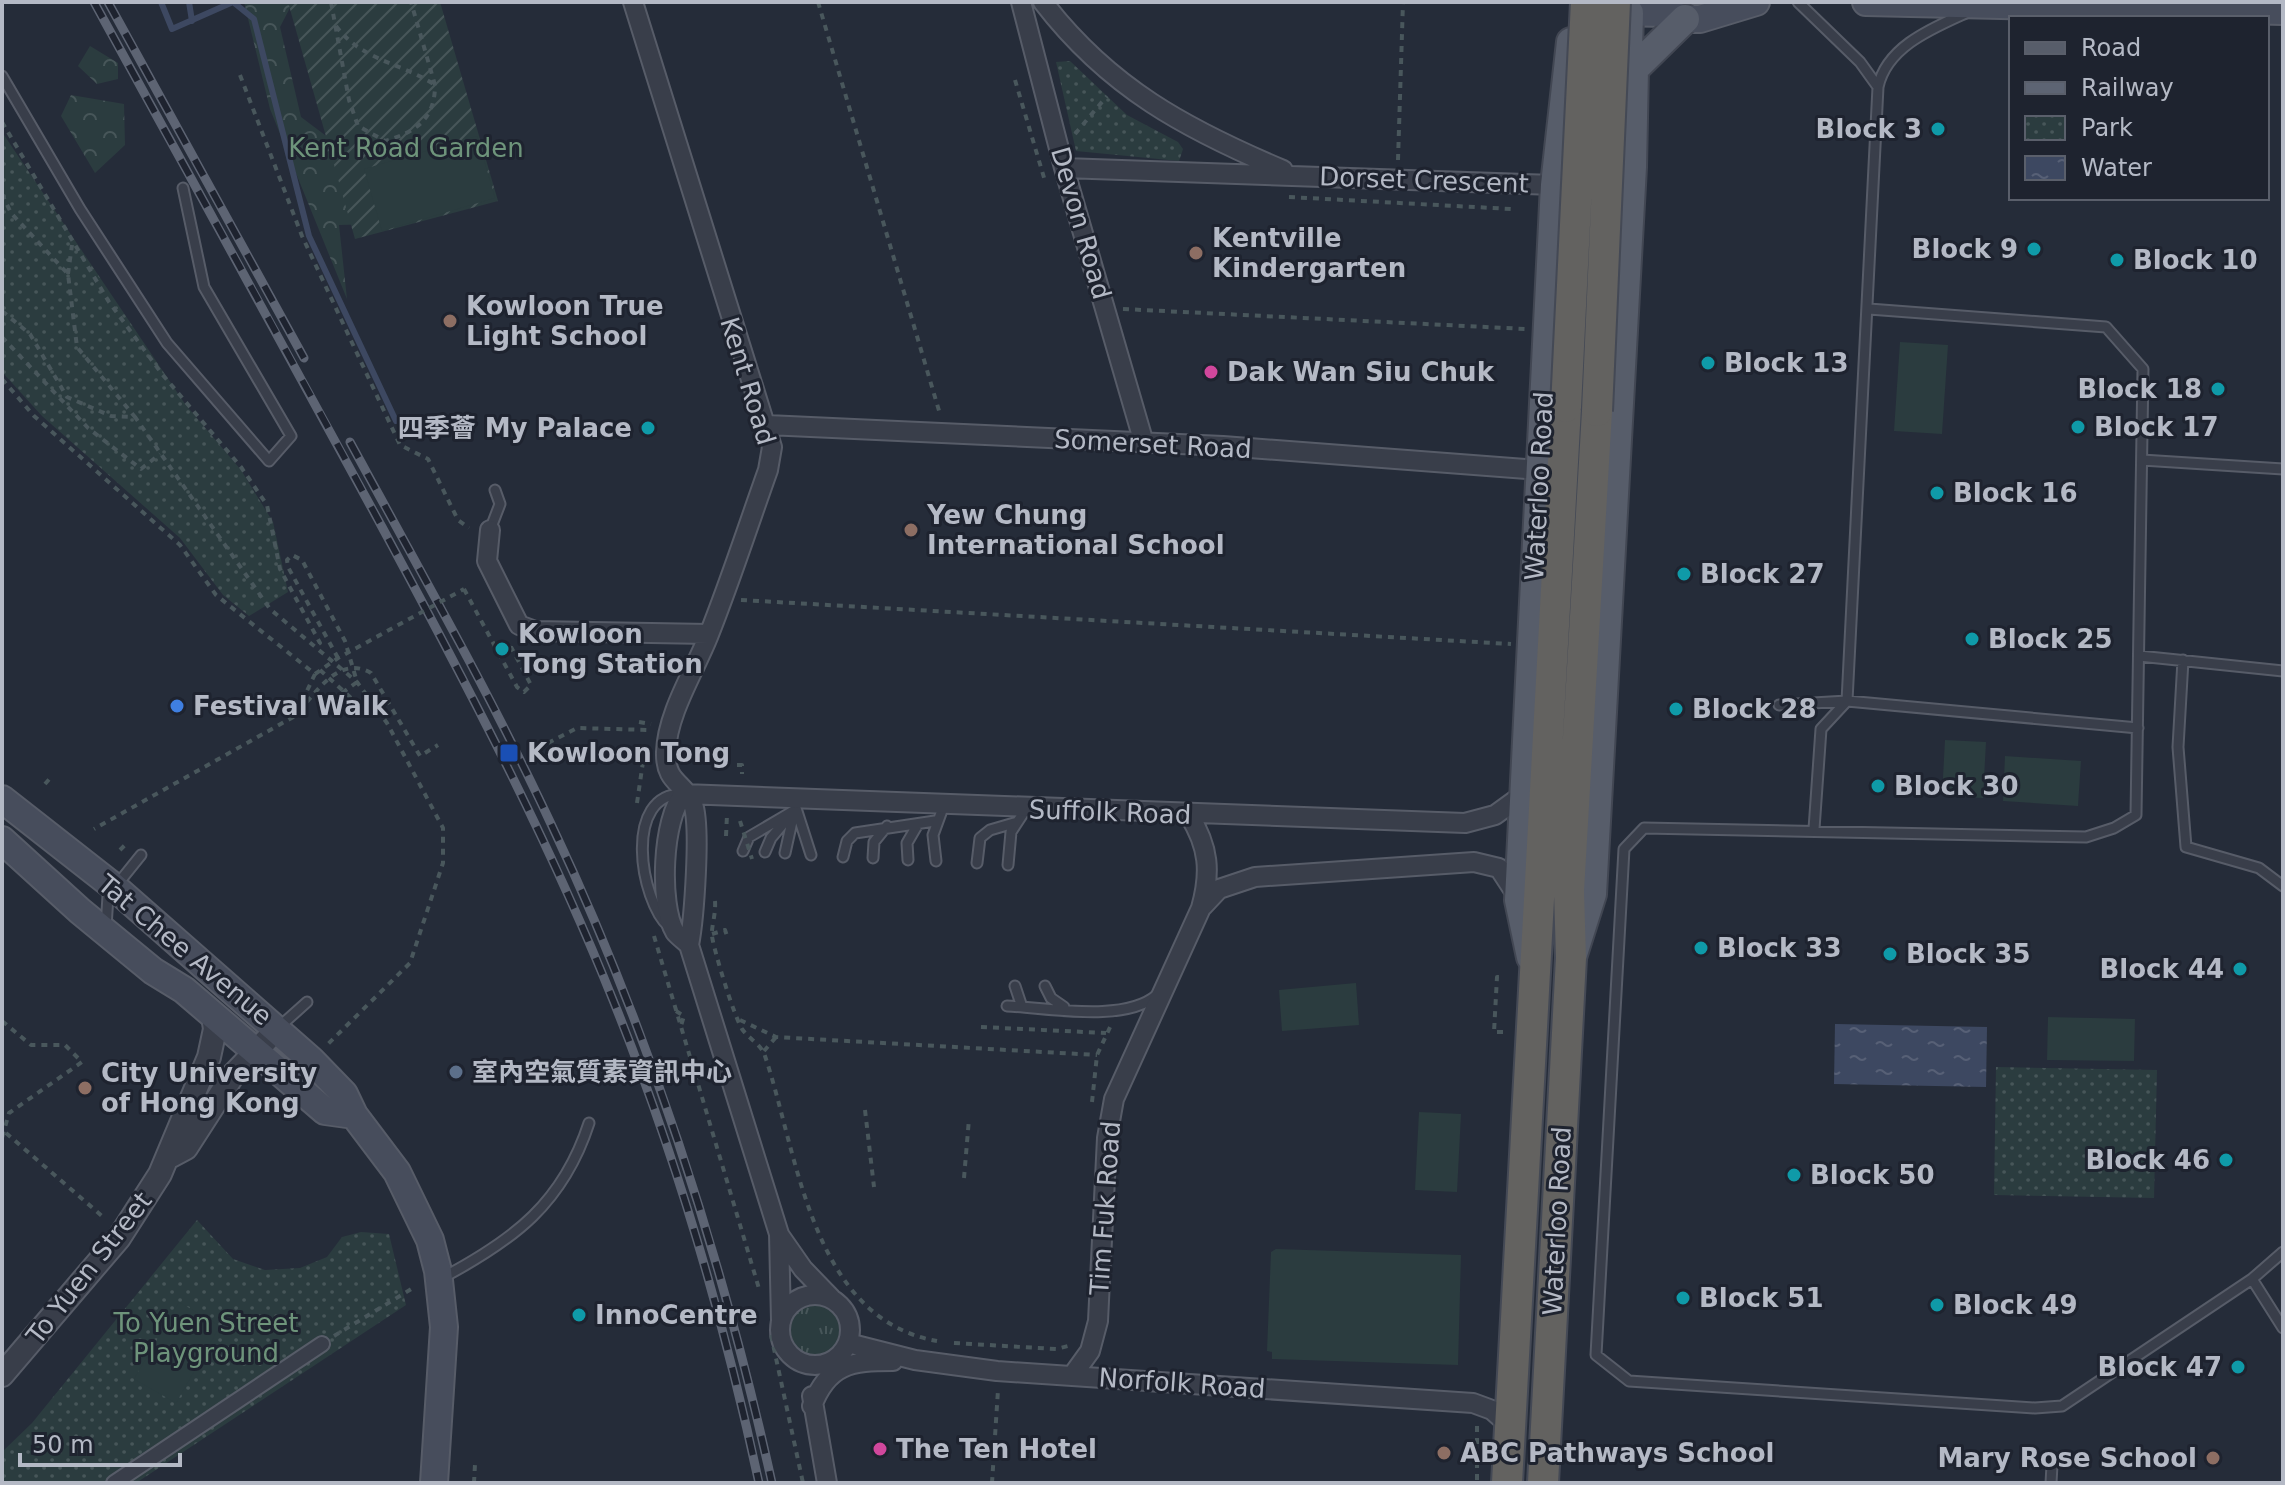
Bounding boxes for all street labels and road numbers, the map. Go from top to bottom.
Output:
street label: Devon Road [1045,143,1117,303]
street label: Dorset Crescent [1319,161,1529,199]
street label: Kent Road [714,314,782,448]
street label: Waterloo Road [1519,391,1559,581]
street label: Somerset Road [1054,424,1252,464]
street label: Suffolk Road [1028,794,1192,830]
street label: Tat Chee Avenue [91,868,278,1031]
street label: Tim Fuk Road [1084,1120,1126,1297]
street label: Waterloo Road [1537,1126,1577,1316]
street label: To Yuen Street [20,1186,158,1351]
street label: Norfolk Road [1098,1362,1266,1404]

